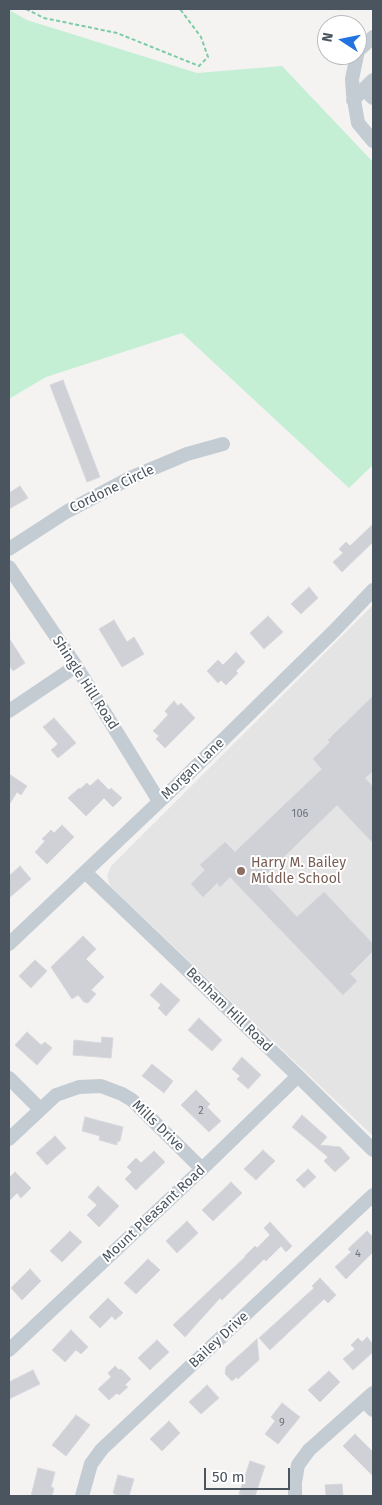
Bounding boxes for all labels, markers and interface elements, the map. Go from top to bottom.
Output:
north arrow [317,15,367,65]
text: N [319,31,337,43]
street label: Cordone Circle [67,461,157,517]
street label: Shingle Hill Road [48,633,122,733]
street label: Morgan Lane [158,735,228,803]
house number: 106 [292,807,308,821]
place label: Harry M. Bailey Middle School [251,855,346,888]
marker: Harry M. Bailey Middle School [235,865,247,877]
street label: Benham Hill Road [182,965,276,1055]
street label: Mills Drive [128,1097,188,1155]
house number: 2 [198,1104,204,1118]
street label: Mount Pleasant Road [99,1162,209,1266]
house number: 4 [355,1247,361,1261]
street label: Bailey Drive [186,1308,252,1372]
house number: 9 [279,1416,285,1430]
scale bar [207,1458,293,1490]
text: 50 m [212,1468,245,1486]

